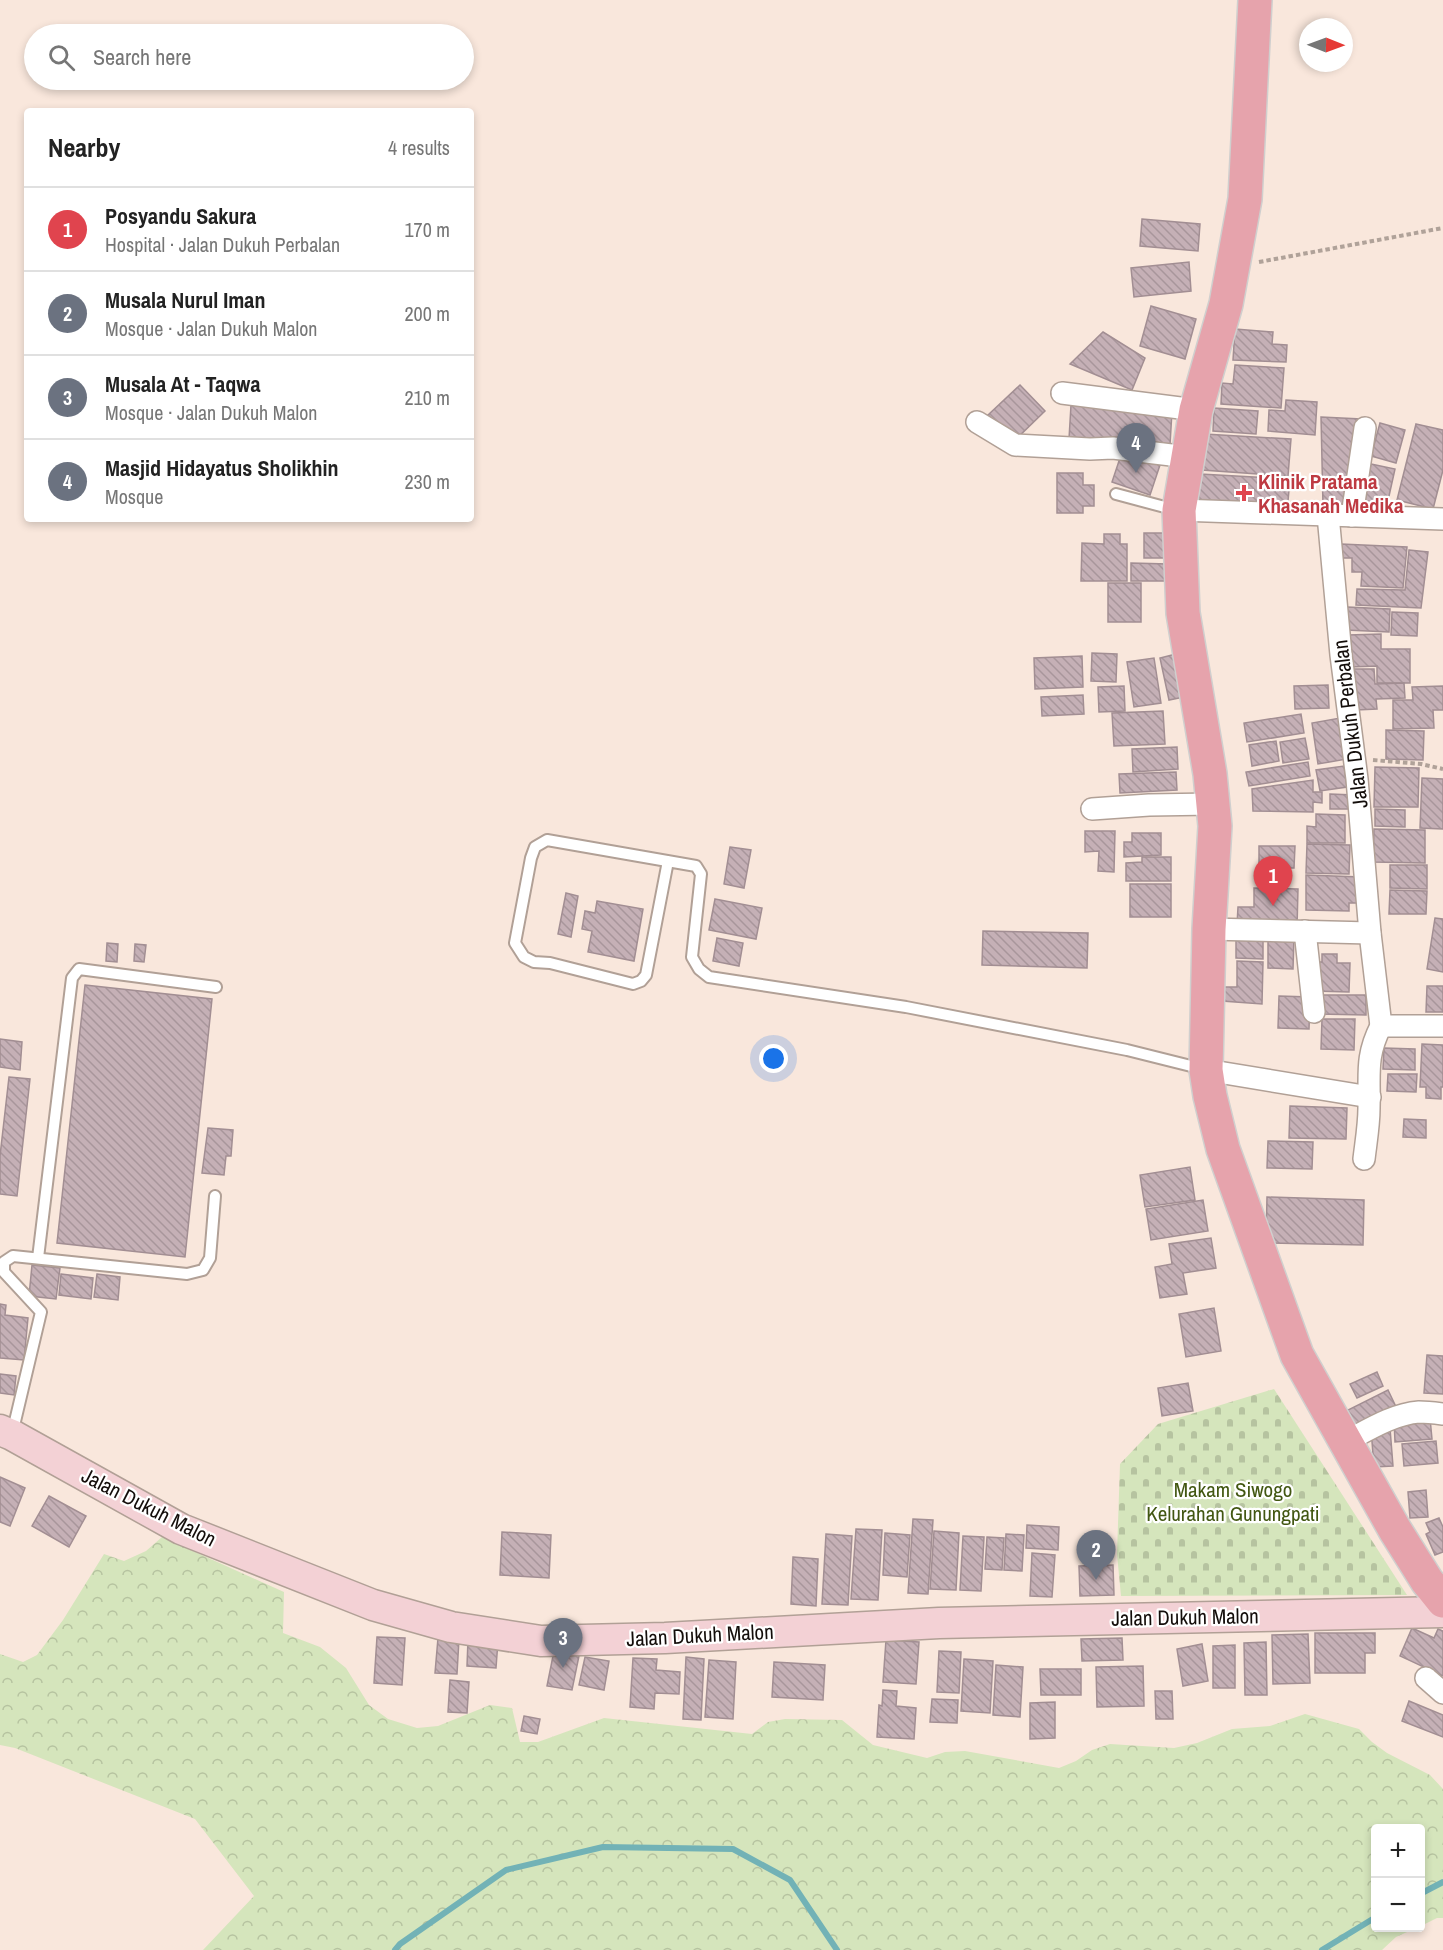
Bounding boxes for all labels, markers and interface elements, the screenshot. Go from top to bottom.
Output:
north arrow [1299,18,1353,72]
search box [24,24,474,90]
icon: search [45,41,78,74]
text: Search here [93,42,191,72]
text: Nearby [48,130,120,165]
text: 4 results [388,134,450,161]
text: Posyandu Sakura [105,201,256,231]
text: 1 [63,216,72,243]
text: 170 m [404,216,450,243]
text: Hospital · Jalan Dukuh Perbalan [105,231,340,258]
text: Musala Nurul Iman [105,285,265,315]
text: 2 [63,300,72,327]
text: 200 m [404,300,450,327]
text: Mosque · Jalan Dukuh Malon [105,315,317,342]
text: Musala At - Taqwa [105,369,260,399]
text: 3 [63,384,72,411]
text: 210 m [404,384,450,411]
text: Mosque · Jalan Dukuh Malon [105,399,317,426]
pin: 4 [1116,424,1156,473]
text: Masjid Hidayatus Sholikhin [105,453,339,483]
place label: Klinik Pratama Khasanah Medika [1258,467,1404,520]
text: 4 [63,468,72,495]
text: 230 m [404,468,450,495]
text: Mosque [105,483,163,510]
marker: Klinik Pratama Khasanah Medika [1235,484,1253,502]
street label: Jalan Dukuh Perbalan [1325,638,1375,810]
pin: 1 [1254,856,1292,906]
your location [759,1044,788,1073]
street label: Jalan Dukuh Malon [77,1461,221,1553]
park label: Makam Siwogo Kelurahan Gunungpati [1146,1475,1320,1528]
pin: 2 [1076,1530,1116,1580]
street label: Jalan Dukuh Malon [1111,1601,1259,1633]
street label: Jalan Dukuh Malon [626,1617,774,1653]
pin: 3 [544,1618,582,1668]
map controls [1371,1824,1425,1932]
button: + [1371,1824,1425,1878]
button: − [1371,1878,1425,1932]

